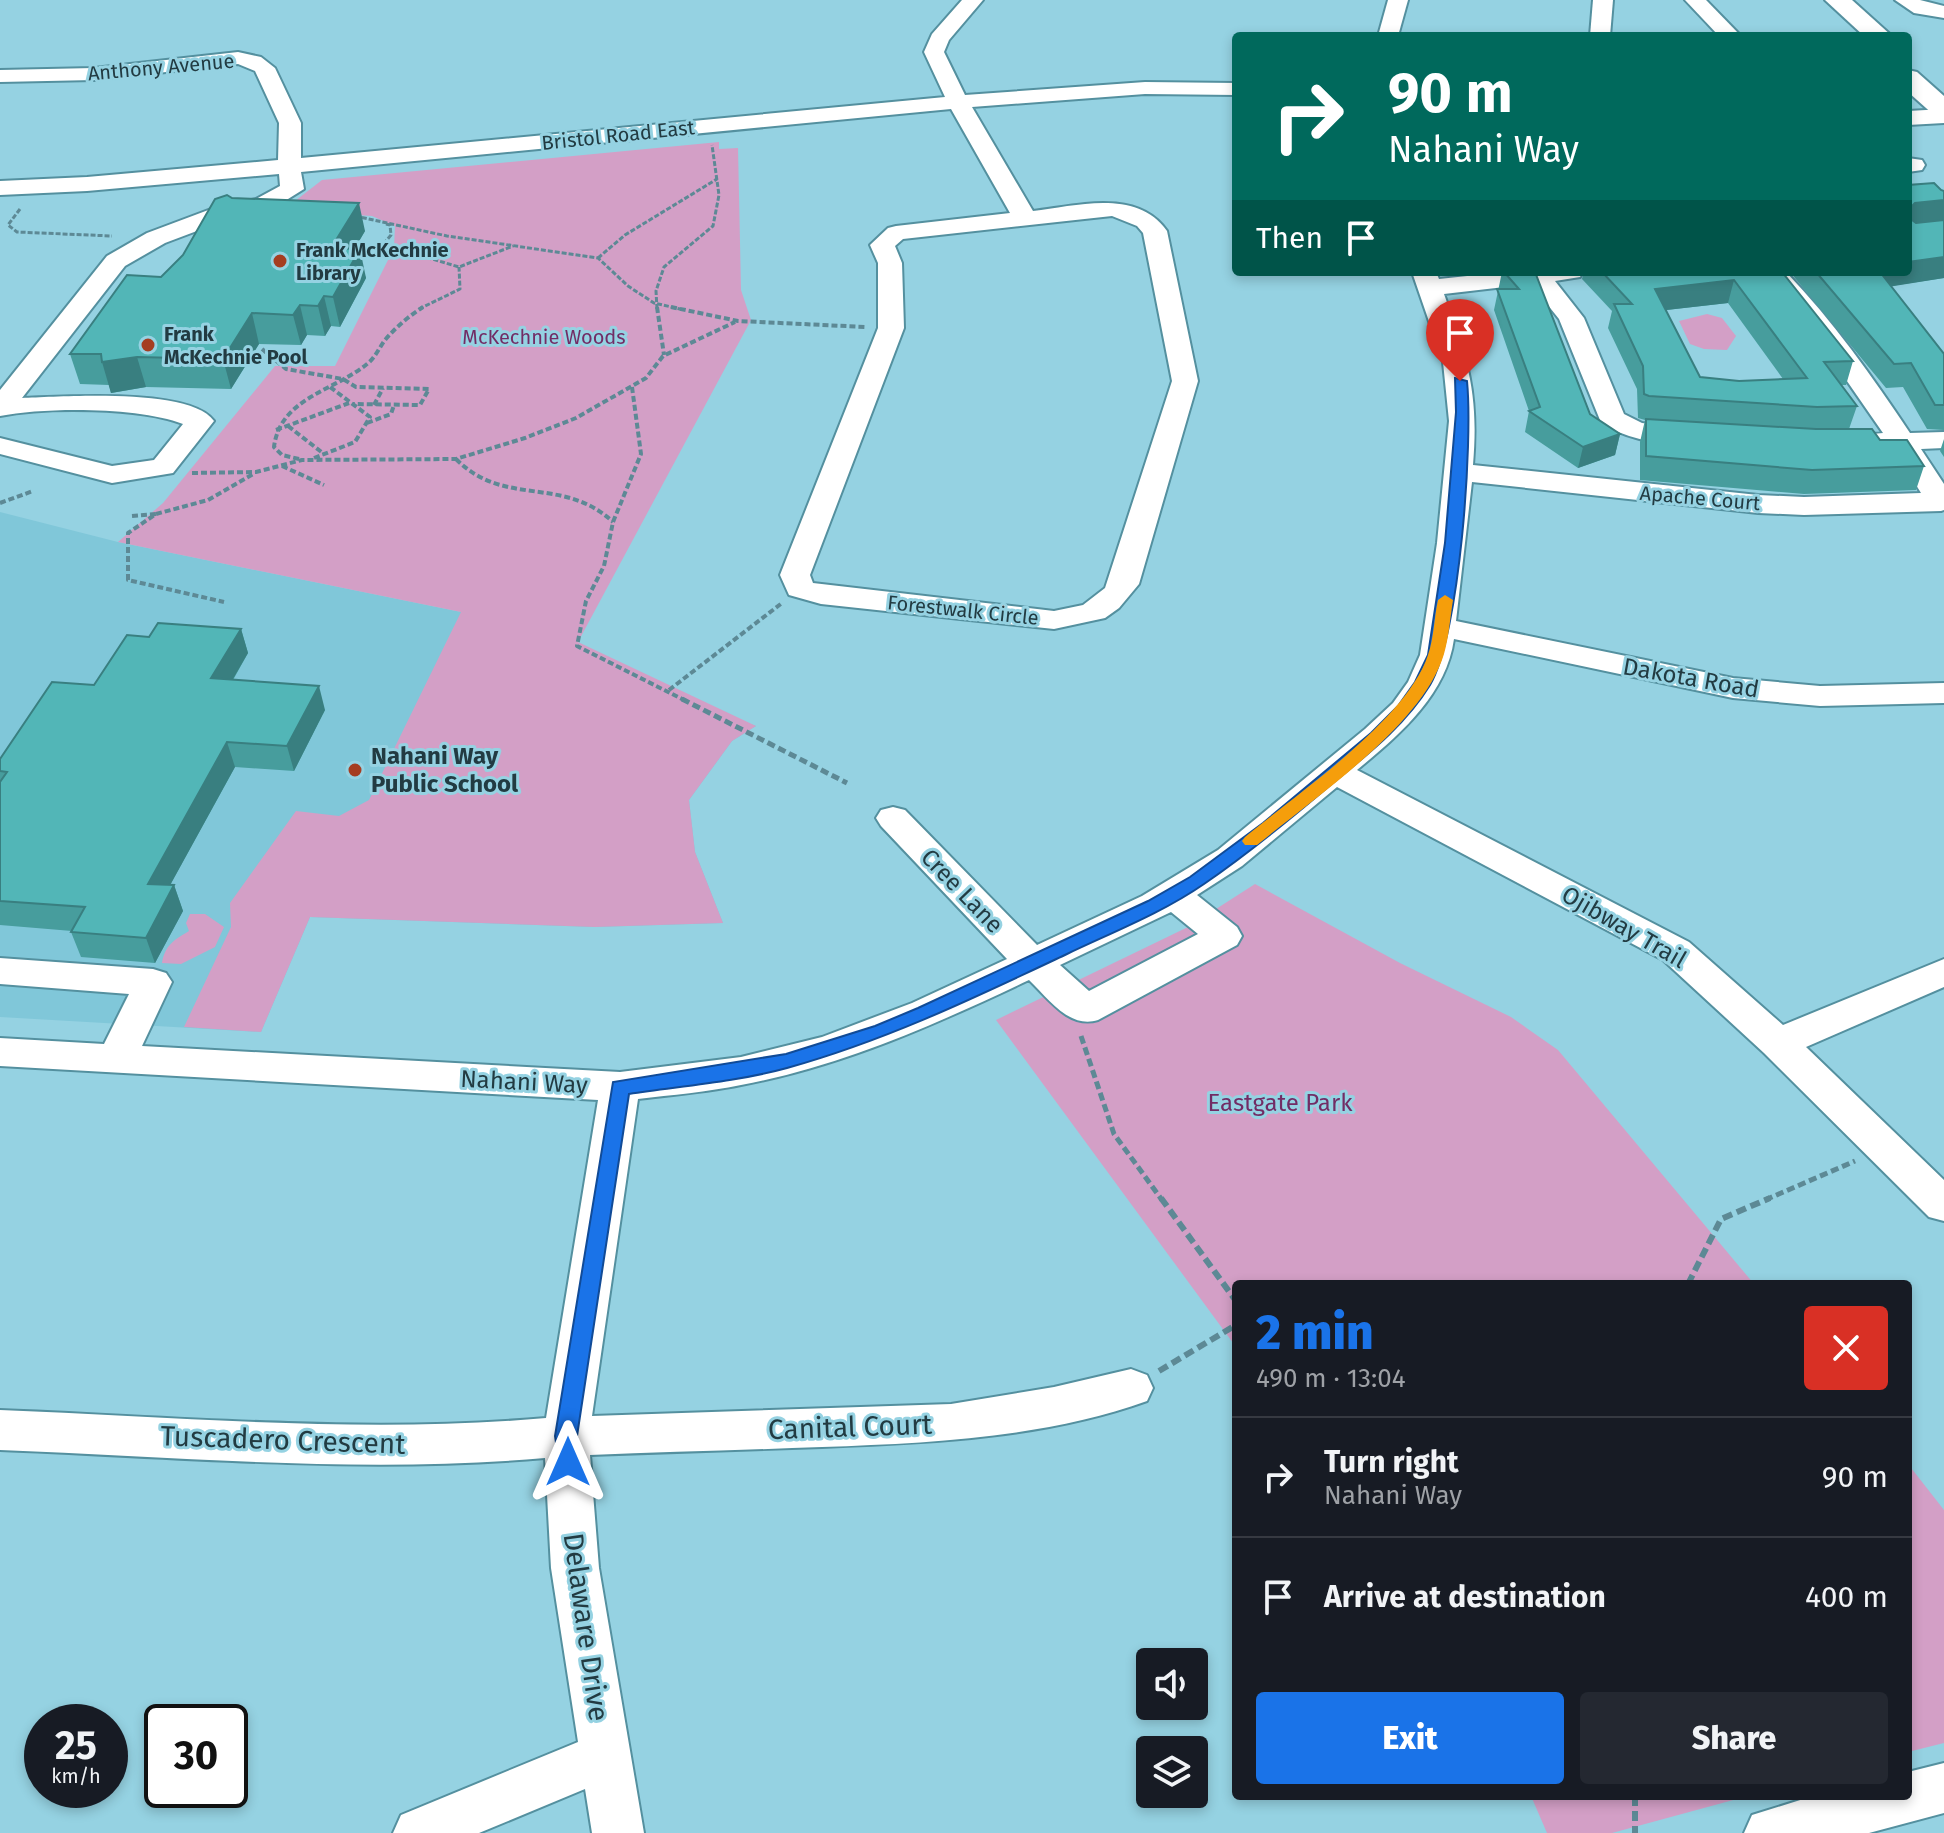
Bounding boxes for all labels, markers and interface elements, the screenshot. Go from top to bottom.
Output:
street label: Anthony Avenue [87,49,235,85]
text: 90 m [1388,60,1513,127]
icon: right [1256,64,1360,168]
street label: Bristol Road East [540,115,696,155]
text: Nahani Way [1388,128,1579,172]
icon: arrive [1339,216,1383,260]
text: Then [1256,220,1323,256]
place label: Frank McKechnie Library [296,238,449,285]
marker: Frank McKechnie Library [271,252,289,270]
pin [1426,299,1494,381]
icon: arrive [1438,311,1482,355]
place label: Frank McKechnie Pool [164,322,307,369]
park label: McKechnie Woods [462,325,626,349]
marker: Frank McKechnie Pool [139,336,157,354]
street label: Apache Court [1639,481,1762,515]
street label: Forestwalk Circle [886,590,1040,630]
street label: Dakota Road [1621,652,1761,704]
place label: Nahani Way Public School [371,742,519,798]
marker: Nahani Way Public School [346,761,364,779]
street label: Cree Lane [915,843,1009,939]
street label: Ojibway Trail [1557,880,1691,974]
street label: Nahani Way [460,1065,589,1099]
park label: Eastgate Park [1208,1089,1353,1117]
text: 2 min [1256,1304,1374,1362]
button: close [1804,1306,1888,1390]
text: 490 m · 13:04 [1256,1363,1405,1394]
street label: Canital Court [767,1408,933,1446]
street label: Tuscadero Crescent [160,1419,407,1461]
position arrow [526,1420,610,1504]
text: Turn right [1324,1444,1459,1480]
icon: right [1256,1455,1300,1499]
text: 90 m [1822,1459,1888,1495]
text: Nahani Way [1324,1480,1462,1511]
street label: Delaware Drive [556,1531,616,1723]
icon: arrive [1256,1575,1300,1619]
text: Arrive at destination [1324,1579,1606,1615]
text: 400 m [1805,1579,1888,1615]
map controls [1136,1648,1208,1808]
button: sound [1136,1648,1208,1720]
button: Exit [1256,1692,1564,1784]
button: Share [1580,1692,1888,1784]
speed limit sign: 30 [144,1704,248,1808]
text: 25 [55,1722,97,1770]
button: layers [1136,1736,1208,1808]
text: km/h [51,1764,101,1788]

